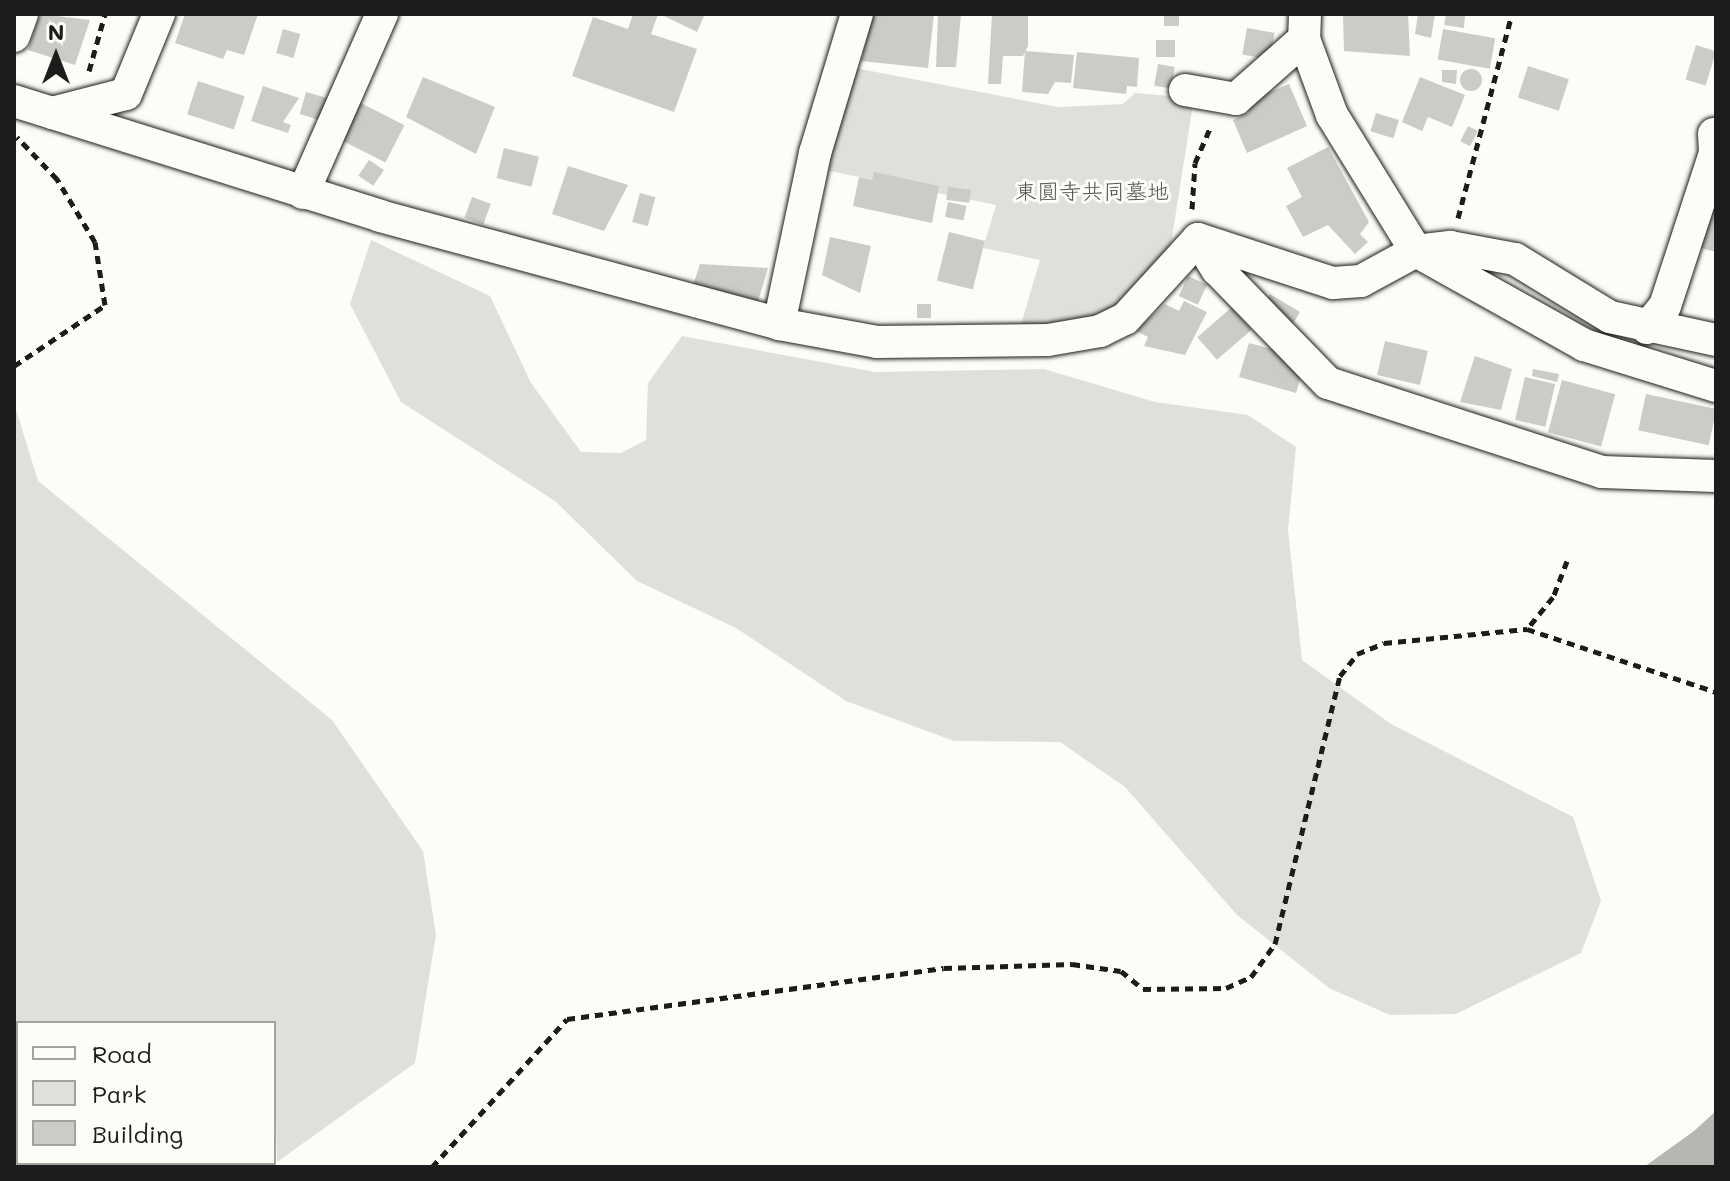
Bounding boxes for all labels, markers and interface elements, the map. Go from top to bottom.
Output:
north arrow [16,16,96,96]
text: N [48,17,64,46]
park label: 東圓寺共同墓地 [1015,178,1169,204]
legend [16,1021,276,1165]
text: Road [92,1038,152,1069]
text: Park [92,1078,146,1109]
text: Building [92,1118,183,1149]

